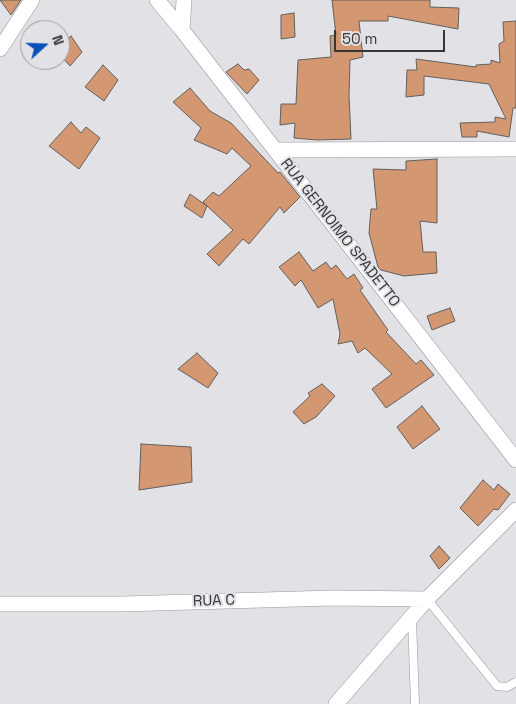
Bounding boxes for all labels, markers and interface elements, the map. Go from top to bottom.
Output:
north arrow [20,20,70,70]
scale bar [336,20,447,52]
text: 50 m [342,29,377,48]
text: N [48,33,68,48]
street label: RUA GERNOIMO SPADETTO [276,155,404,311]
street label: RUA C [193,591,235,611]

